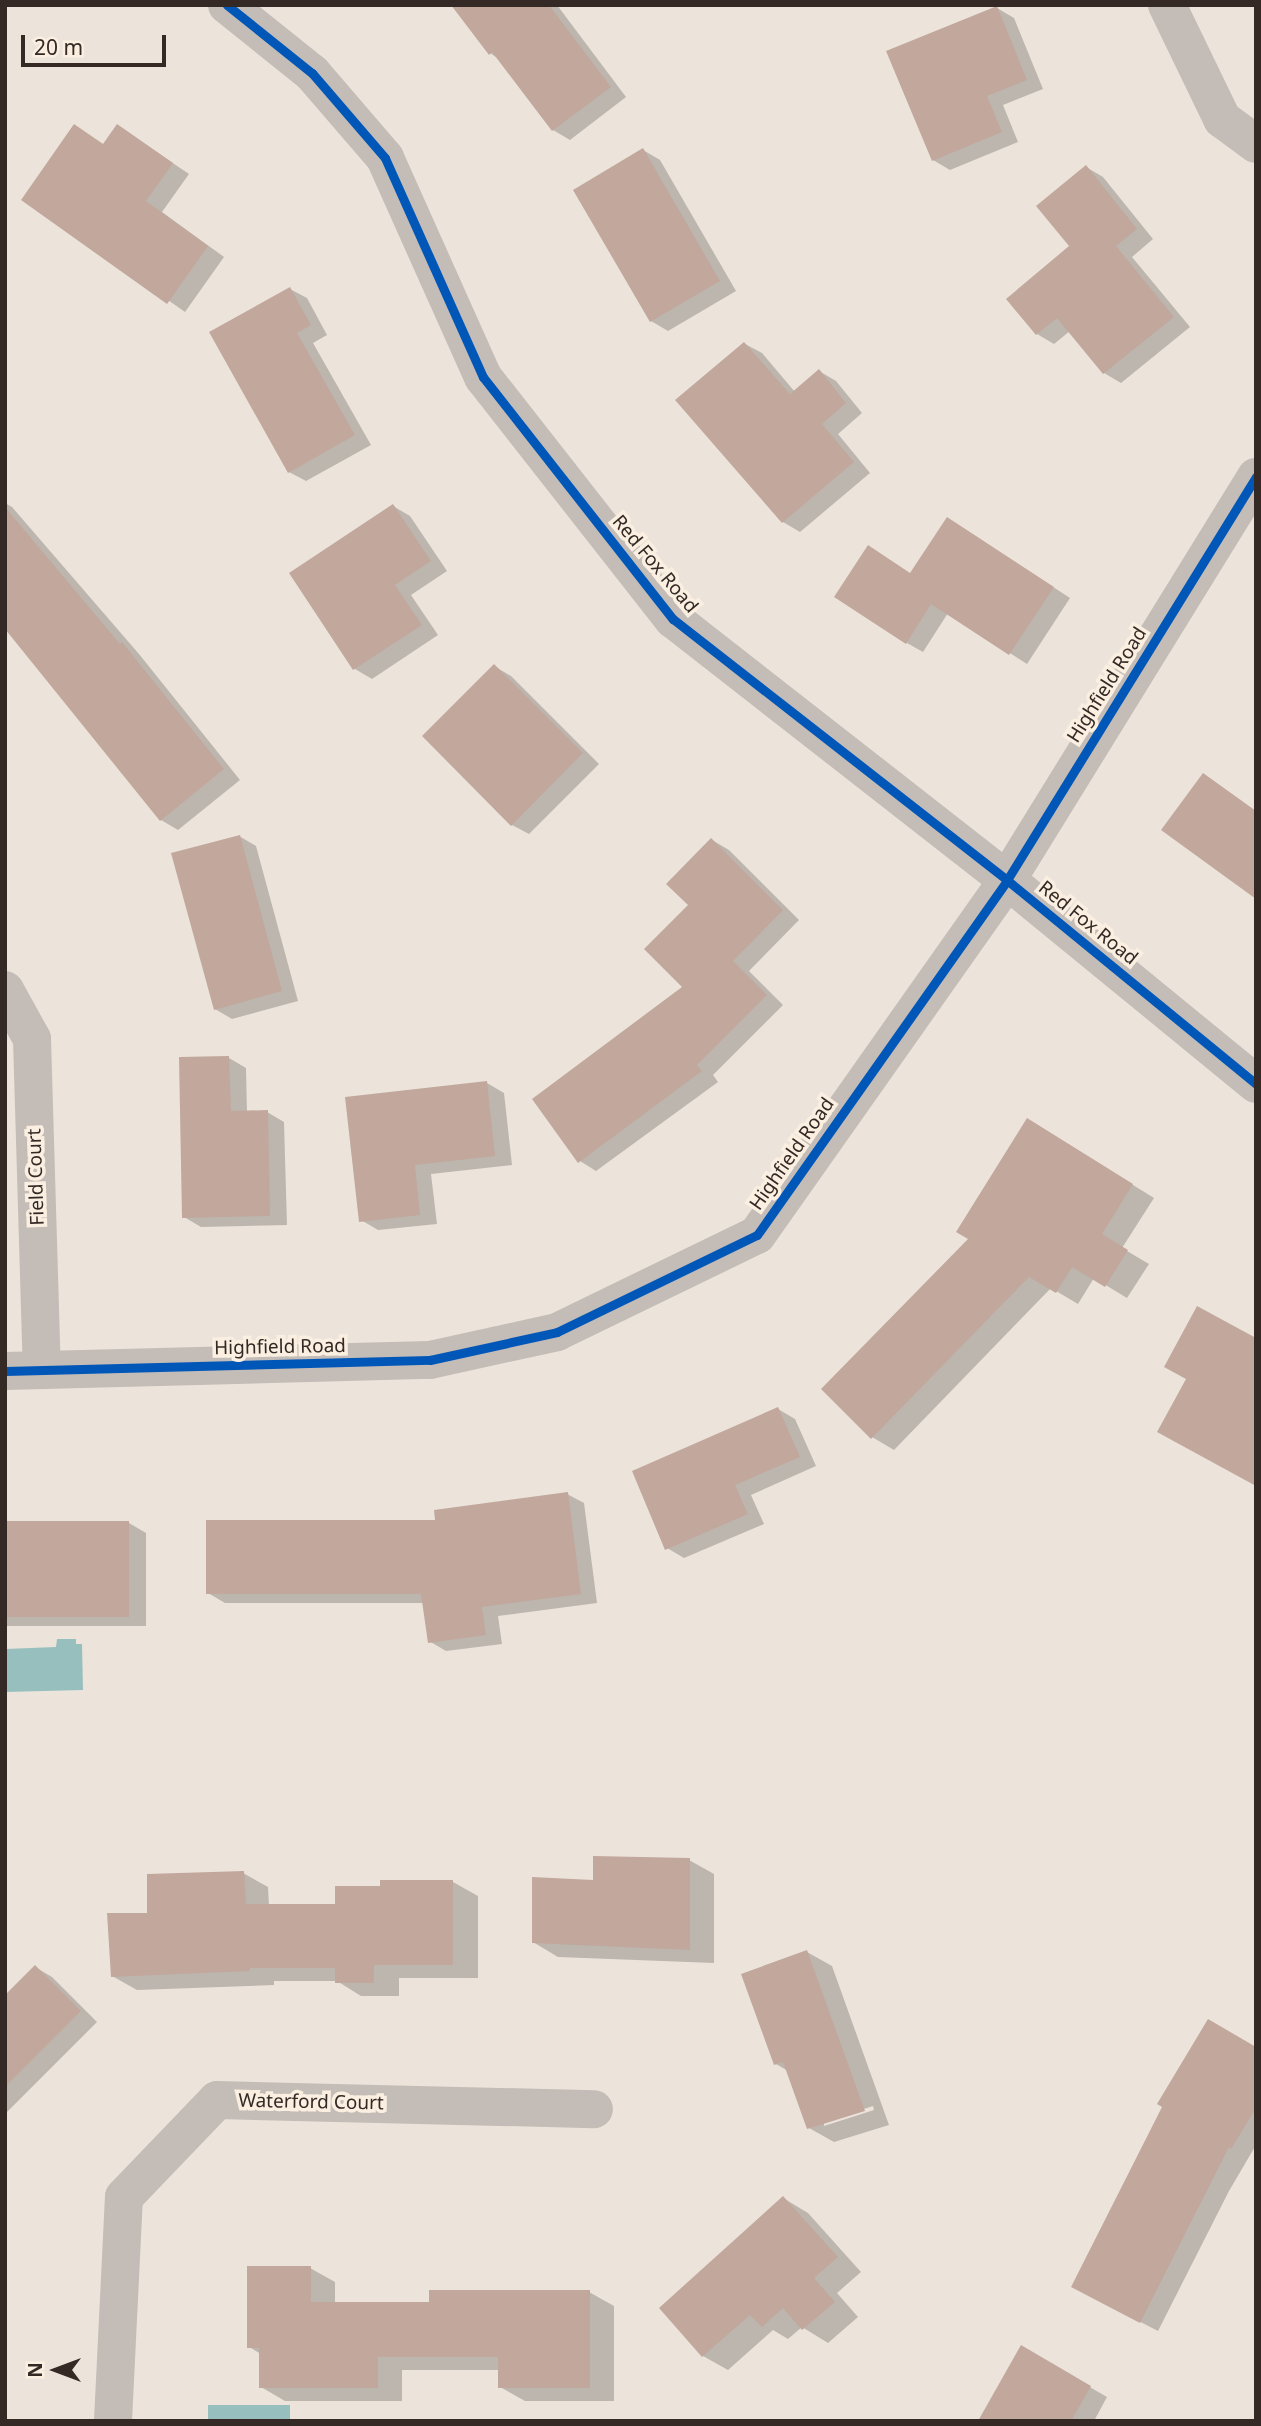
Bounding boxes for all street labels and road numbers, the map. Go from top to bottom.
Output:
street label: Red Fox Road [607,510,703,618]
street label: Highfield Road [1062,623,1152,747]
street label: Red Fox Road [1034,876,1142,970]
street label: Highfield Road [745,1094,839,1214]
street label: Field Court [23,1128,49,1226]
street label: Highfield Road [214,1334,346,1360]
street label: Waterford Court [238,2089,384,2115]

